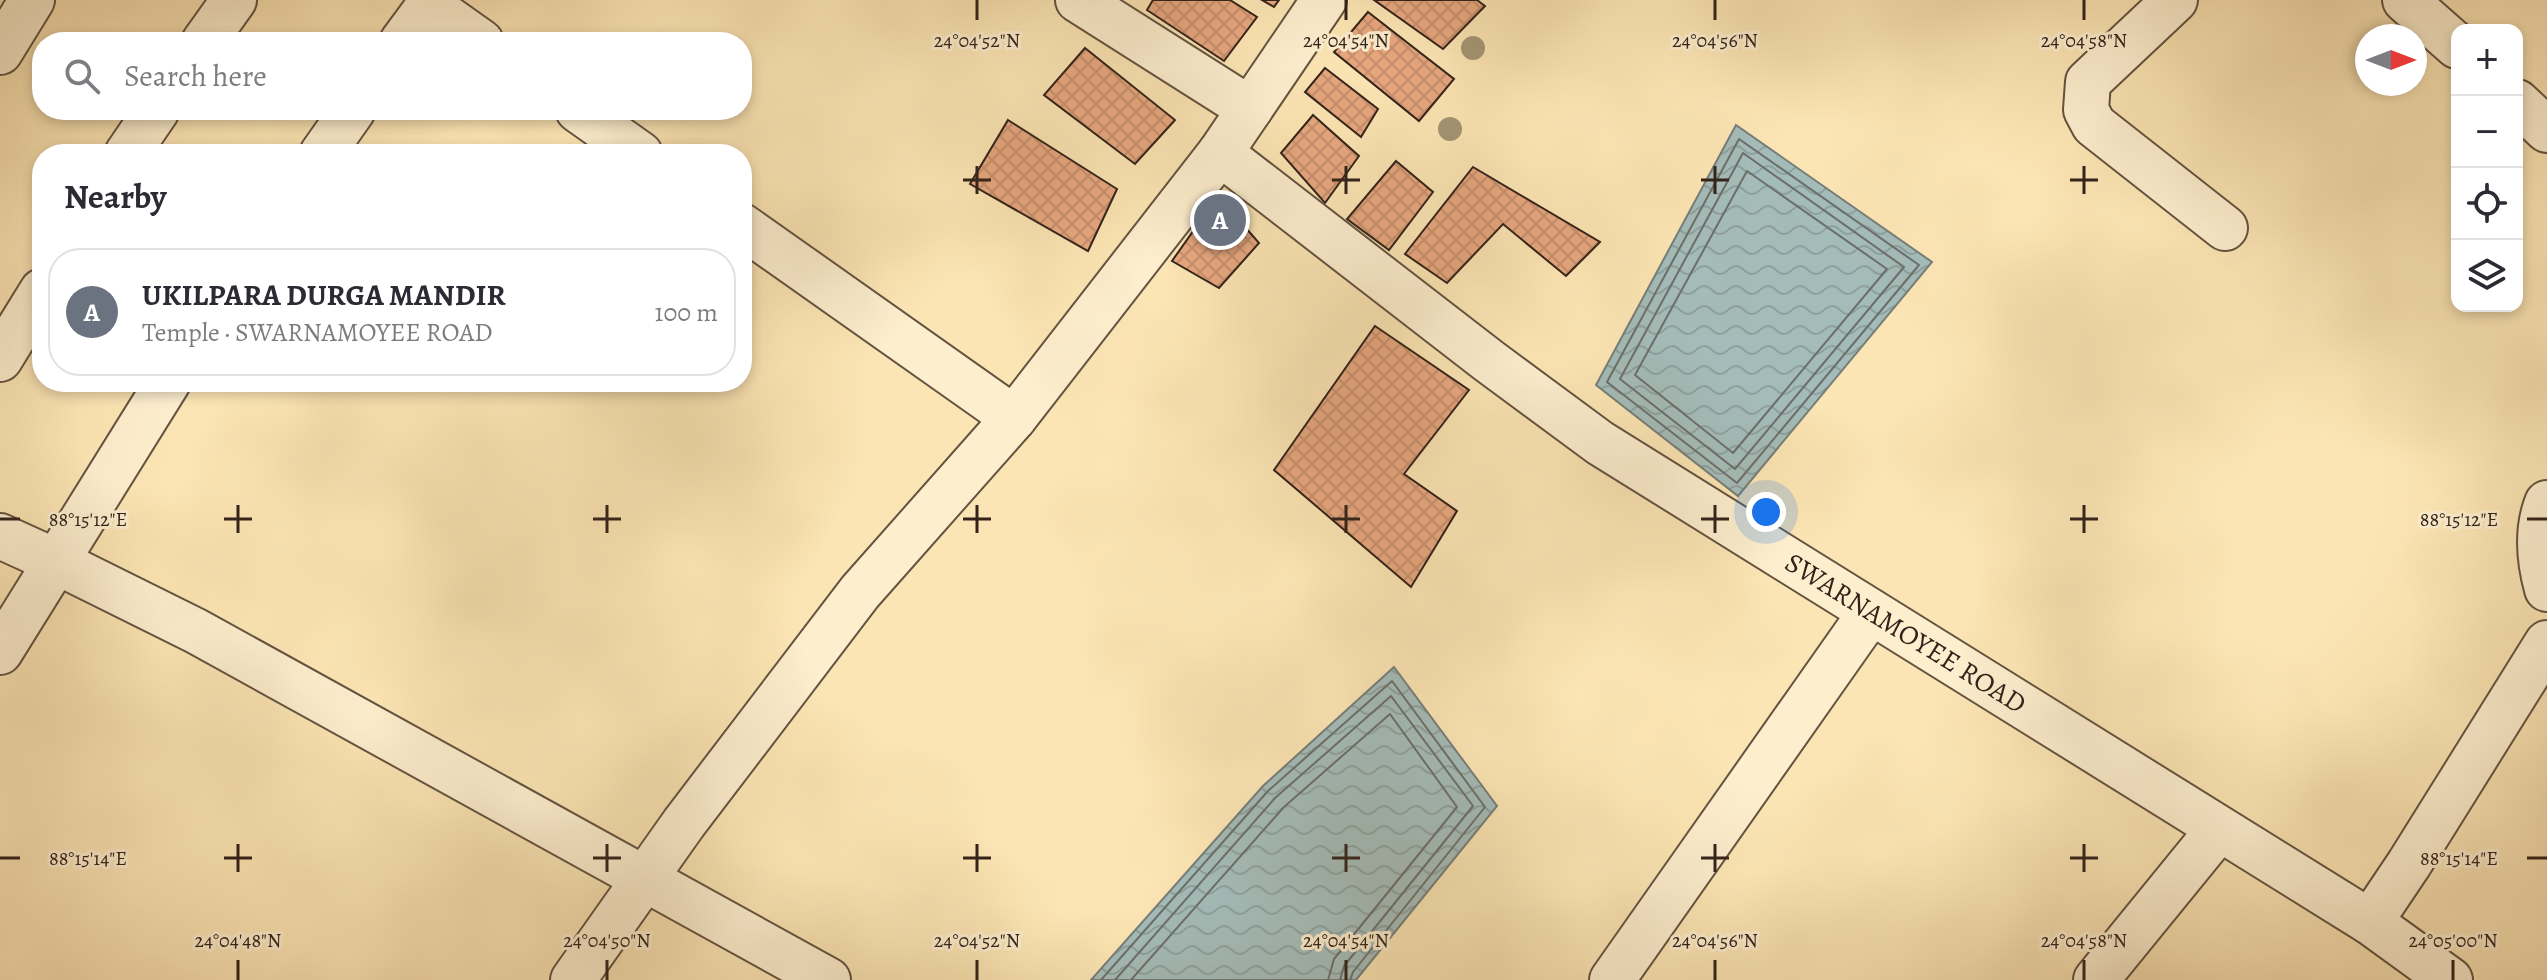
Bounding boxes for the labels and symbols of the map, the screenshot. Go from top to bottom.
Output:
north arrow [2355,24,2427,96]
text: 24°04'52"N [934,27,1020,54]
text: 24°04'54"N [1303,27,1389,54]
text: 24°04'56"N [1672,27,1758,54]
text: 24°04'58"N [2041,27,2127,54]
pin: A [1194,190,1246,250]
your location [1746,492,1786,532]
text: 88°15'12"E [49,506,127,533]
text: 88°15'12"E [2420,506,2498,533]
street label: SWARNAMOYEE ROAD [1778,544,2033,723]
text: 88°15'14"E [49,845,127,872]
text: 88°15'14"E [2420,845,2498,872]
text: 24°04'48"N [195,927,281,954]
text: 24°04'50"N [563,927,651,954]
text: 24°04'52"N [934,927,1020,954]
text: 24°04'54"N [1303,927,1389,954]
text: 24°04'56"N [1672,927,1758,954]
text: 24°04'58"N [2041,927,2127,954]
text: 24°05'00"N [2408,927,2498,954]

